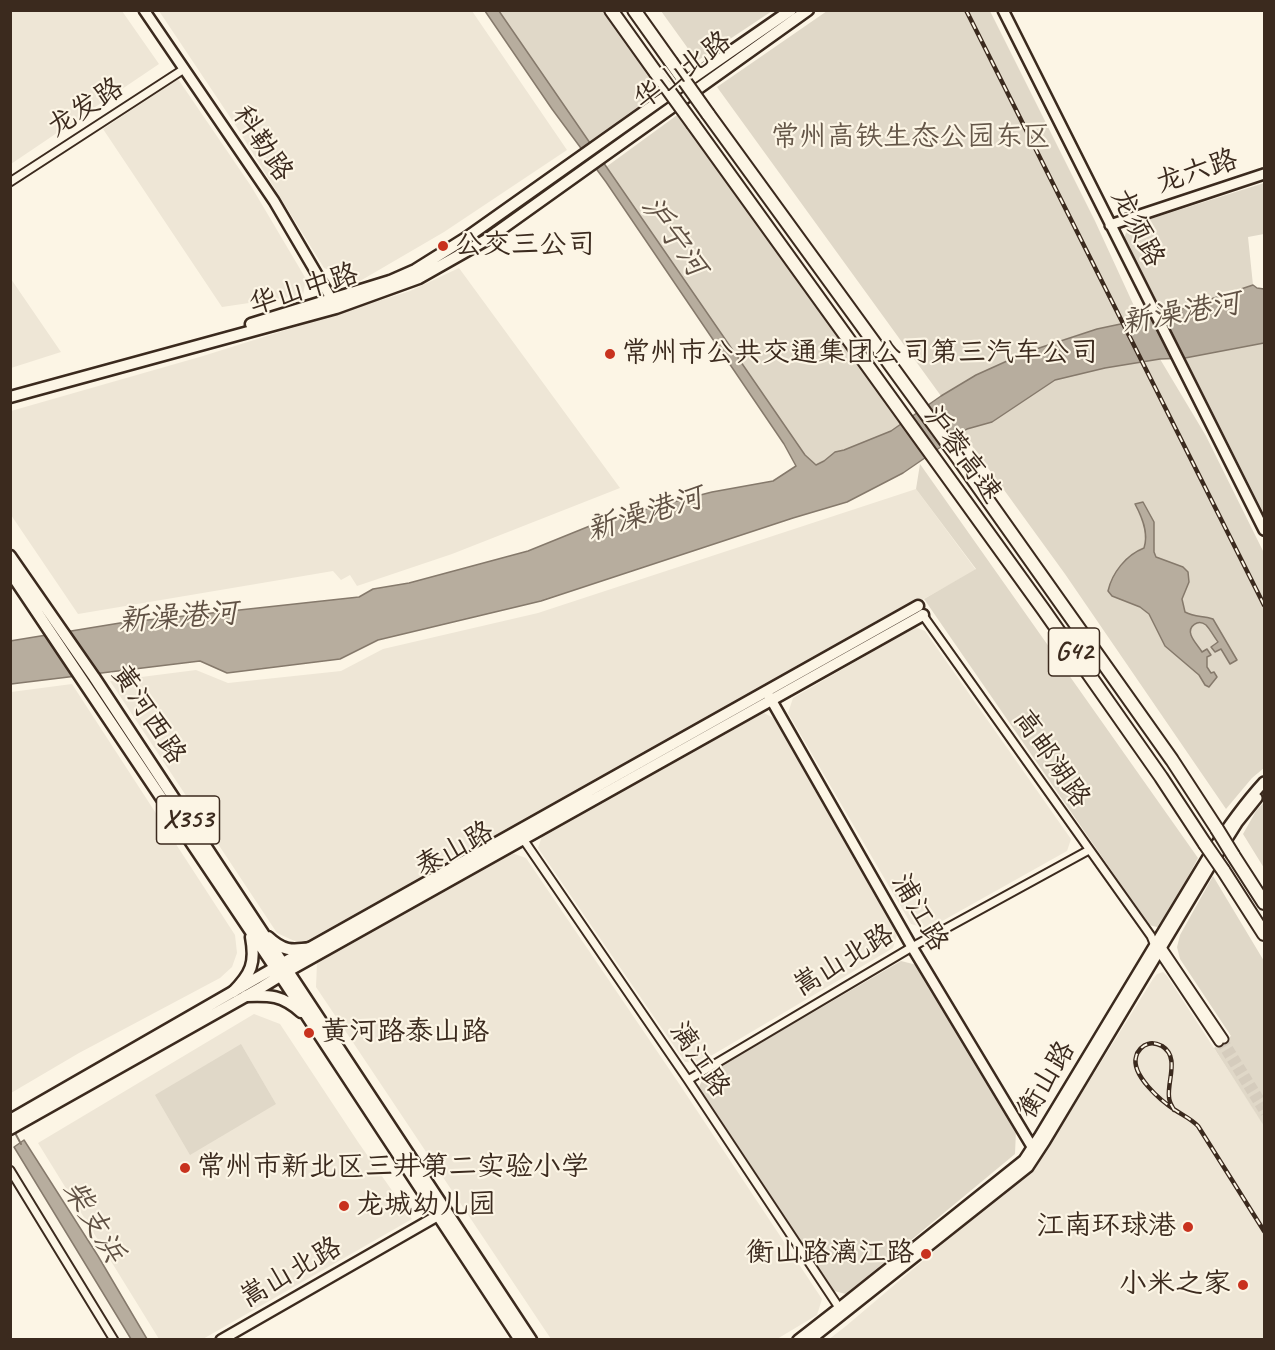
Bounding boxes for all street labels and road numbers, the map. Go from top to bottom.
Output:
street label: 华山北路 [628,24,738,118]
street label: 龙发路 [42,71,130,145]
street label: 科勒路 [225,100,299,188]
street label: 龙六路 [1152,143,1242,201]
street label: 龙须路 [1103,183,1171,273]
street label: 华山中路 [246,258,362,322]
street label: 沪蓉高速 [915,400,1009,510]
road number: G42 [1048,628,1100,676]
street label: 黄河西路 [103,659,193,771]
street label: 高邮湖路 [1005,703,1097,815]
road number: X353 [156,796,219,844]
street label: 泰山路 [410,815,500,885]
street label: 浦江路 [883,868,955,958]
street label: 嵩山北路 [787,918,901,1004]
street label: 漓江路 [662,1016,736,1104]
street label: 衡山路 [1011,1035,1083,1125]
street label: 嵩山北路 [234,1230,348,1316]

